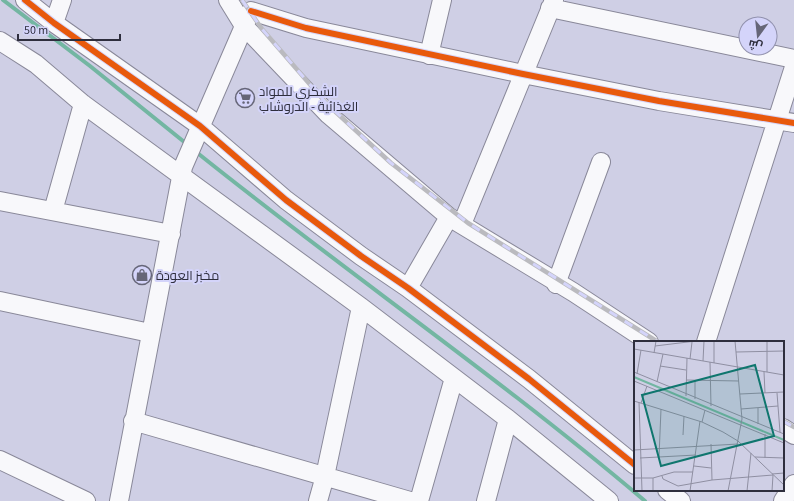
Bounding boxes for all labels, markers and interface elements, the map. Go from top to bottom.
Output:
scale bar [18,16,120,42]
north arrow [738,16,778,56]
text: 50 m [24,22,48,39]
text: ش [747,36,764,54]
place label: الشكري للمواد الغذائية - الدروشاب [259,83,358,116]
supermarket icon: الشكري للمواد الغذائية - الدروشاب [234,87,256,109]
shop icon: مخبز العودة [131,264,153,286]
place label: مخبز العودة [156,267,219,285]
inset map [634,341,784,491]

